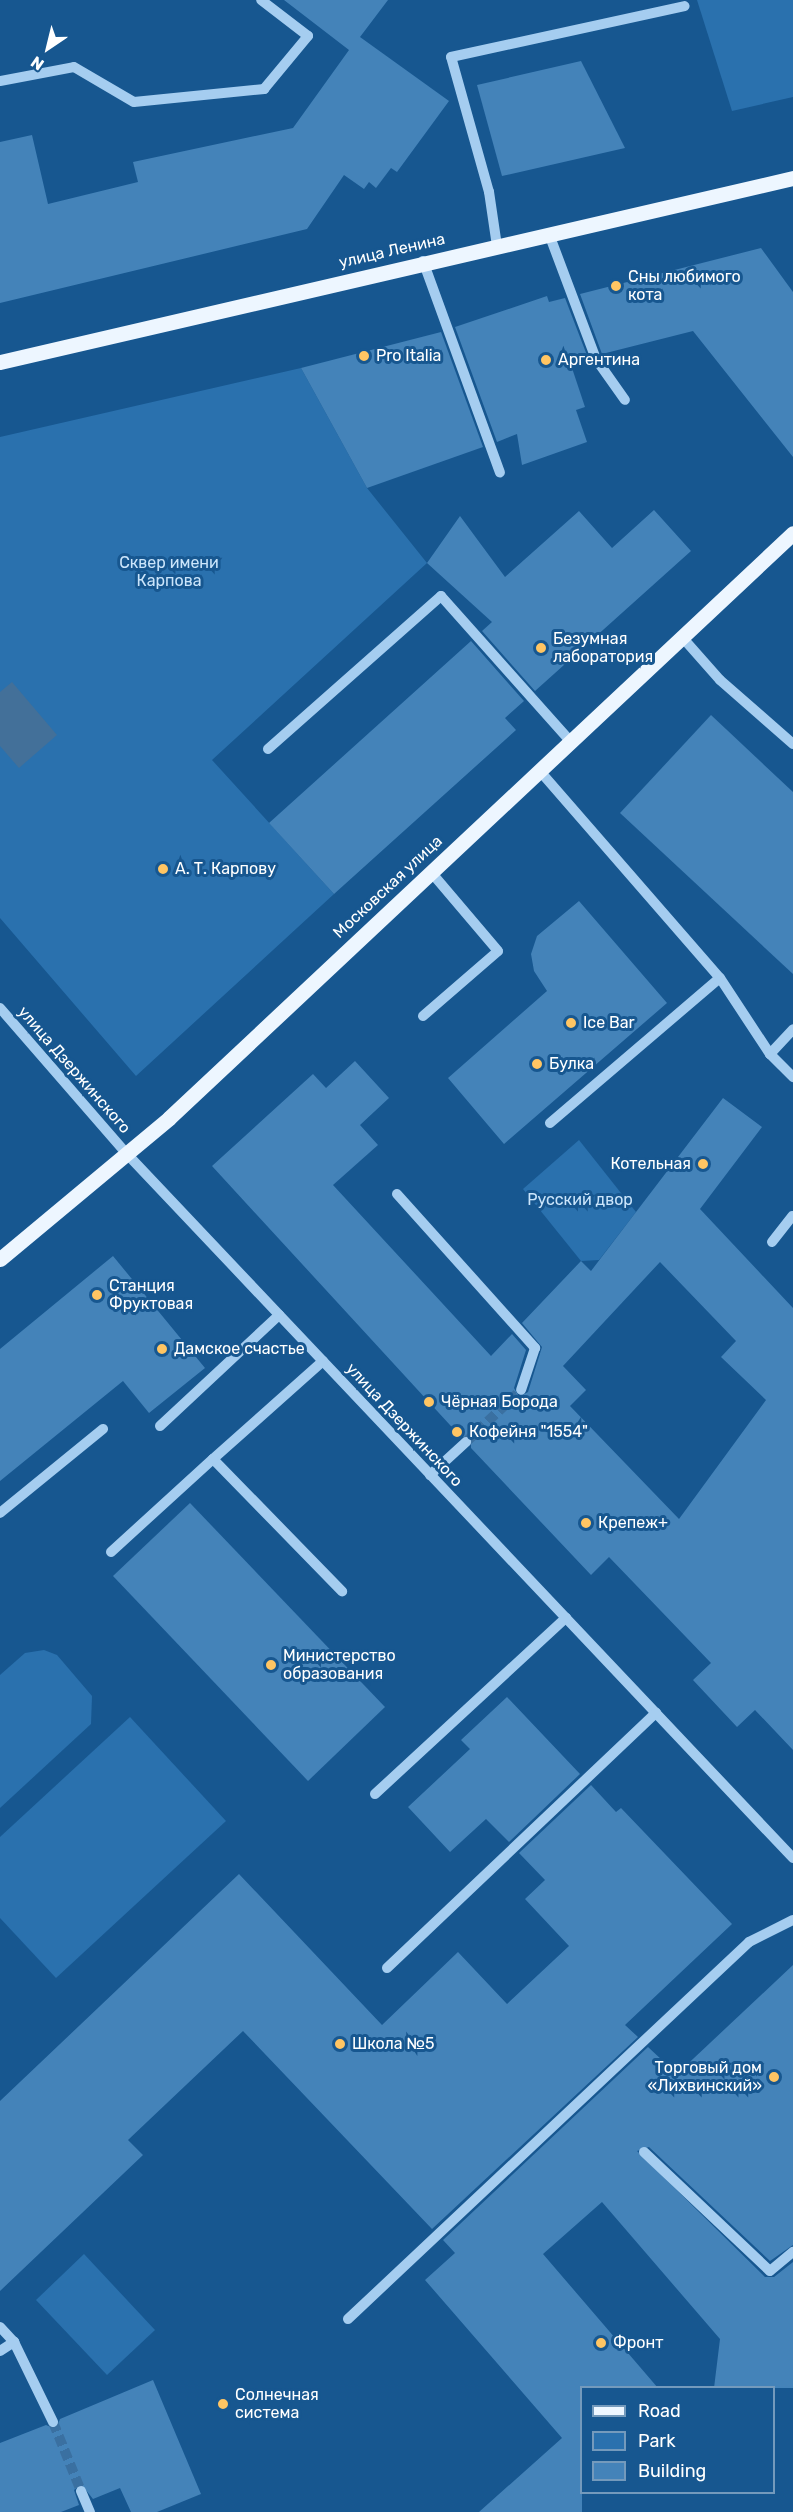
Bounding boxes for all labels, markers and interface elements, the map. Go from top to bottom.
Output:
north arrow [18,18,78,78]
text: N [27,52,48,74]
street label: улица Ленина [337,229,447,273]
place label: Сны любимого кота [628,267,741,305]
marker: Сны любимого кота [609,279,623,293]
place label: Pro Italia [376,346,441,366]
marker: Pro Italia [357,349,371,363]
place label: Аргентина [558,350,640,370]
marker: Аргентина [539,353,553,367]
park label: Сквер имени Карпова [119,553,219,591]
place label: Безумная лаборатория [553,629,653,667]
marker: Безумная лаборатория [534,641,548,655]
street label: Московская улица [330,832,446,942]
place label: А. Т. Карпову [175,859,276,879]
marker: А. Т. Карпову [156,862,170,876]
street label: улица Дзержинского [14,1002,134,1138]
place label: Ice Bar [583,1013,635,1033]
marker: Ice Bar [564,1016,578,1030]
place label: Булка [549,1054,594,1074]
marker: Булка [530,1057,544,1071]
place label: Котельная [610,1154,691,1174]
marker: Котельная [696,1157,710,1171]
park label: Русский двор [527,1190,633,1210]
place label: Станция Фруктовая [109,1276,193,1314]
marker: Станция Фруктовая [90,1288,104,1302]
place label: Дамское счастье [174,1339,305,1359]
marker: Дамское счастье [155,1342,169,1356]
street label: улица Дзержинского [342,1359,466,1491]
place label: Чёрная Борода [441,1392,558,1412]
marker: Чёрная Борода [422,1395,436,1409]
place label: Кофейня "1554" [469,1422,588,1442]
marker: Кофейня "1554" [450,1425,464,1439]
place label: Крепеж+ [598,1513,668,1533]
marker: Крепеж+ [579,1516,593,1530]
place label: Министерство образования [283,1646,396,1684]
marker: Министерство образования [264,1658,278,1672]
place label: Школа №5 [352,2034,435,2054]
marker: Школа №5 [333,2037,347,2051]
place label: Торговый дом «Лихвинский» [648,2058,762,2096]
marker: Торговый дом «Лихвинский» [767,2070,781,2084]
place label: Фронт [613,2333,663,2353]
marker: Фронт [594,2336,608,2350]
place label: Солнечная система [235,2385,319,2423]
legend [580,2386,775,2494]
marker: Солнечная система [216,2397,230,2411]
text: Road [638,2400,681,2422]
text: Park [638,2430,675,2452]
text: Building [638,2460,706,2482]

